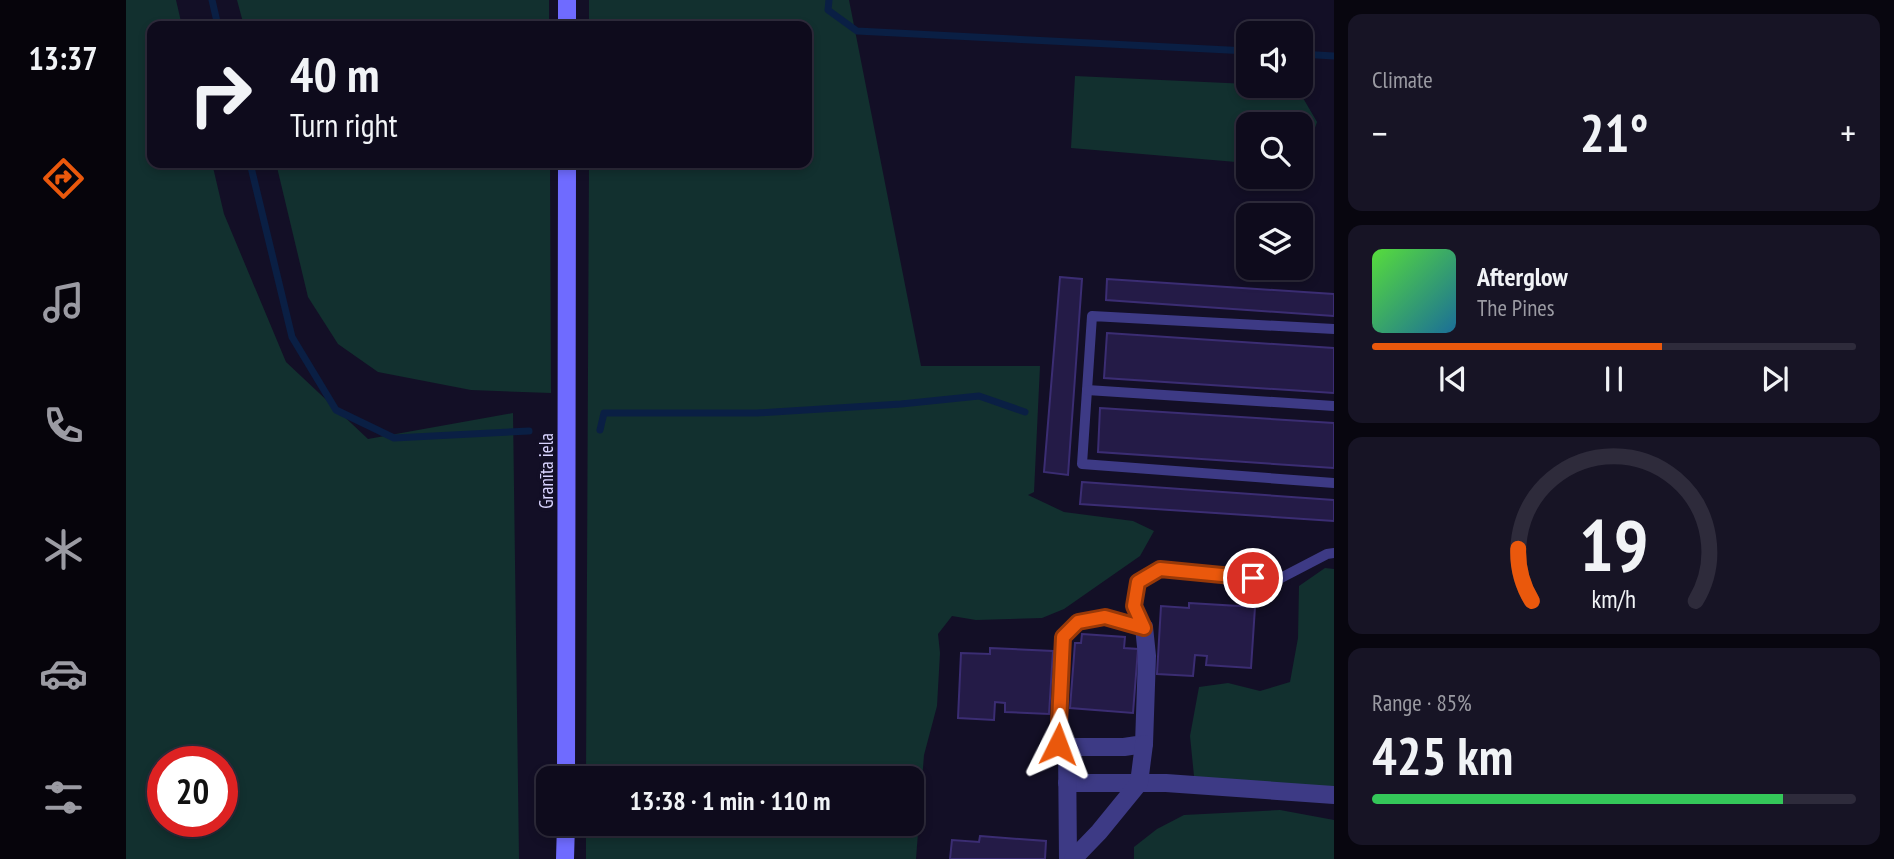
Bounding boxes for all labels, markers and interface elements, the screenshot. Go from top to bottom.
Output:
map controls [1236,21,1313,280]
button: sound [1236,21,1313,98]
text: 13:37 [28,37,98,79]
text: 40 m [290,42,379,106]
icon: right [175,49,266,140]
text: Climate [1372,65,1433,94]
text: 21° [1580,99,1648,166]
text: Turn right [290,104,398,146]
text: − [1372,108,1388,157]
text: + [1840,108,1856,157]
button: search [1236,112,1313,189]
icon: directions [39,154,88,203]
button: layers [1236,203,1313,280]
text: Afterglow [1477,260,1568,293]
icon: music [39,278,88,327]
text: The Pines [1477,293,1555,322]
icon: previous [1434,360,1472,398]
icon: pause [1595,360,1633,398]
icon: next [1756,360,1794,398]
icon: phone [39,401,88,450]
street label: Granīta iela [534,433,558,509]
text: 19 [1579,498,1649,592]
icon: climate [39,525,88,574]
pin [1223,548,1283,608]
icon: arrive [1234,559,1272,597]
text: km/h [1592,583,1636,615]
icon: car [39,649,88,698]
text: Range · 85% [1372,688,1472,717]
position arrow [1021,707,1095,781]
text: 425 km [1372,722,1513,789]
speed limit sign: 20 [147,746,238,837]
icon: filters [39,773,88,822]
text: 13:38 · 1 min · 110 m [630,784,830,817]

